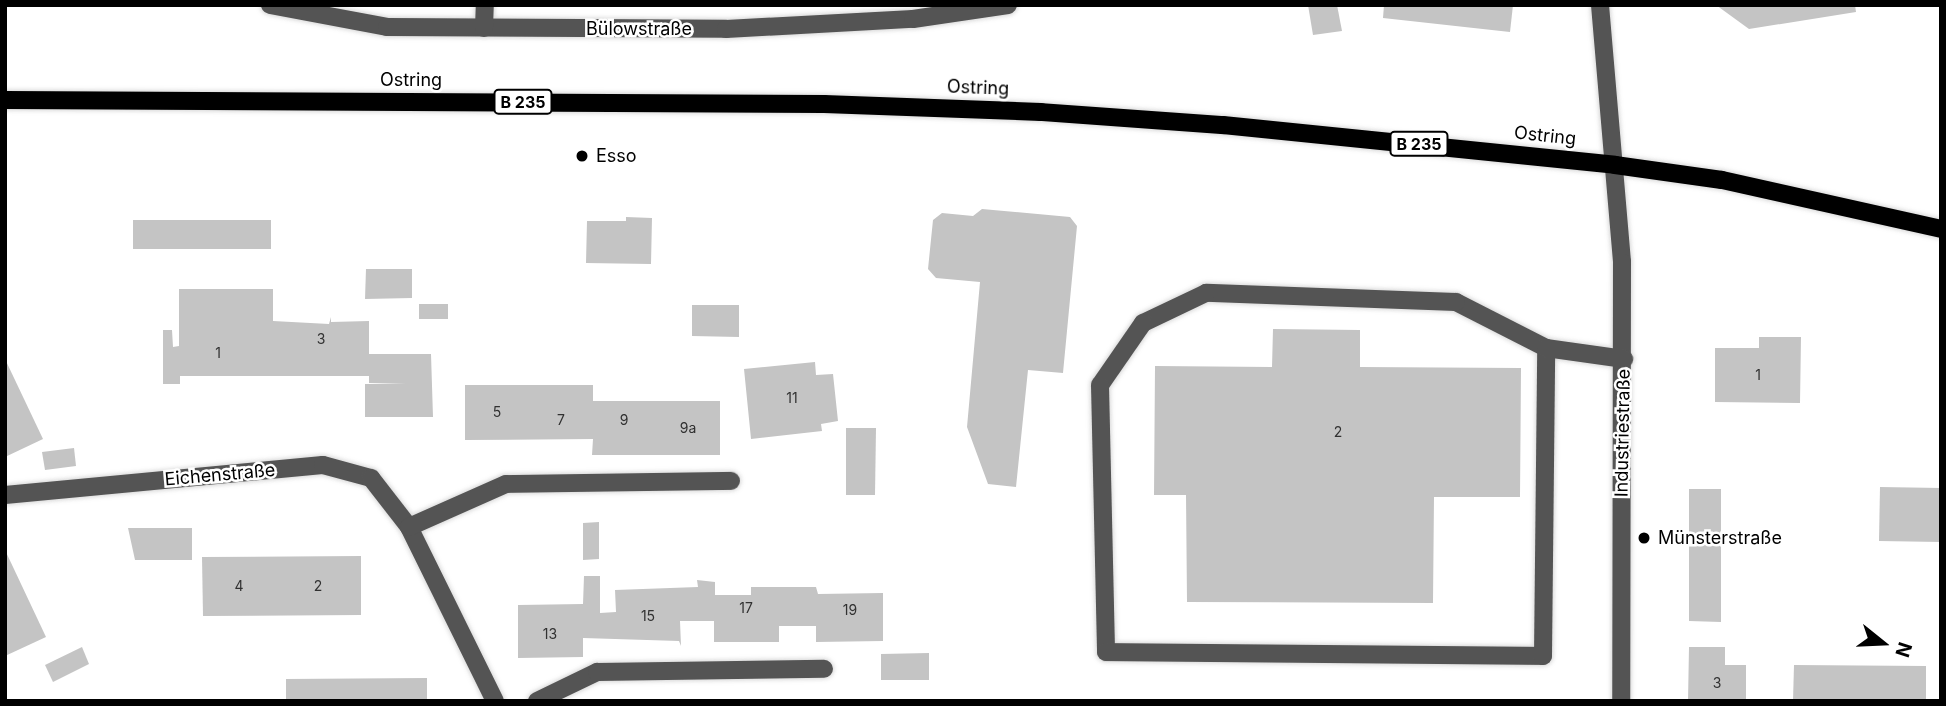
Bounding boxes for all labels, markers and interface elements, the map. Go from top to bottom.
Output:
street label: Bülowstraße [586,18,692,40]
street label: Ostring [380,69,442,91]
street label: Ostring [947,76,1009,100]
road number: B 235 [493,90,553,114]
street label: Ostring [1513,122,1577,150]
road number: B 235 [1389,132,1449,156]
place label: Esso [596,145,637,167]
marker: Esso [574,148,590,164]
house number: 3 [317,331,325,347]
house number: 1 [215,345,221,361]
house number: 1 [1755,367,1761,383]
street label: Industriestraße [1611,369,1635,497]
house number: 11 [786,390,798,406]
house number: 5 [493,404,501,420]
house number: 7 [557,412,565,428]
house number: 9 [620,412,628,428]
house number: 9a [680,420,696,436]
house number: 2 [1334,424,1342,440]
street label: Eichenstraße [164,459,276,491]
place label: Münsterstraße [1658,527,1782,549]
marker: Münsterstraße [1636,530,1652,546]
house number: 4 [234,578,244,594]
house number: 2 [314,578,322,594]
house number: 17 [739,600,753,616]
house number: 19 [843,602,857,618]
house number: 15 [641,608,655,624]
north arrow [1848,608,1918,678]
house number: 13 [543,626,557,642]
text: N [1890,639,1917,660]
house number: 3 [1713,675,1721,691]

